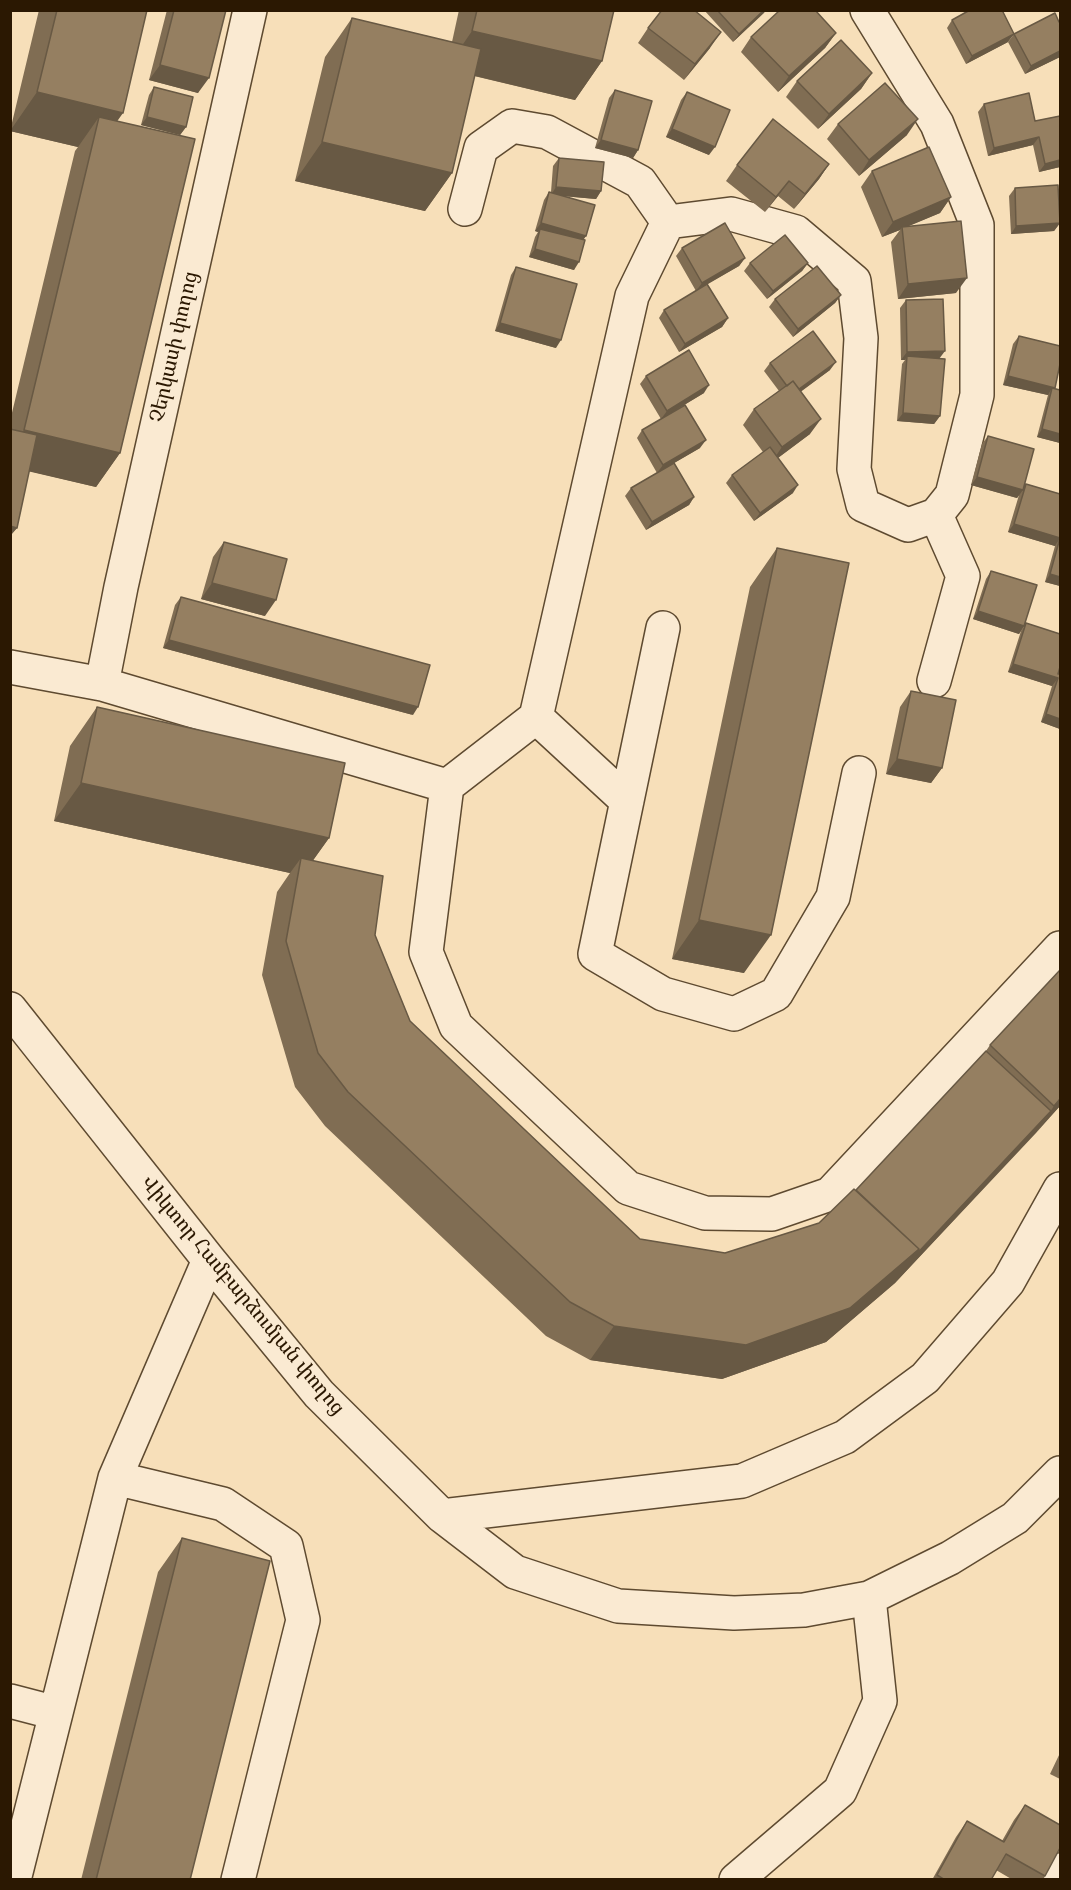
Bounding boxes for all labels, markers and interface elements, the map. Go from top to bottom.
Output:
street label: Չերկասի փողոց [146,269,204,425]
street label: Վիկտոր Համբարձումյան փողոց [135,1172,349,1420]

